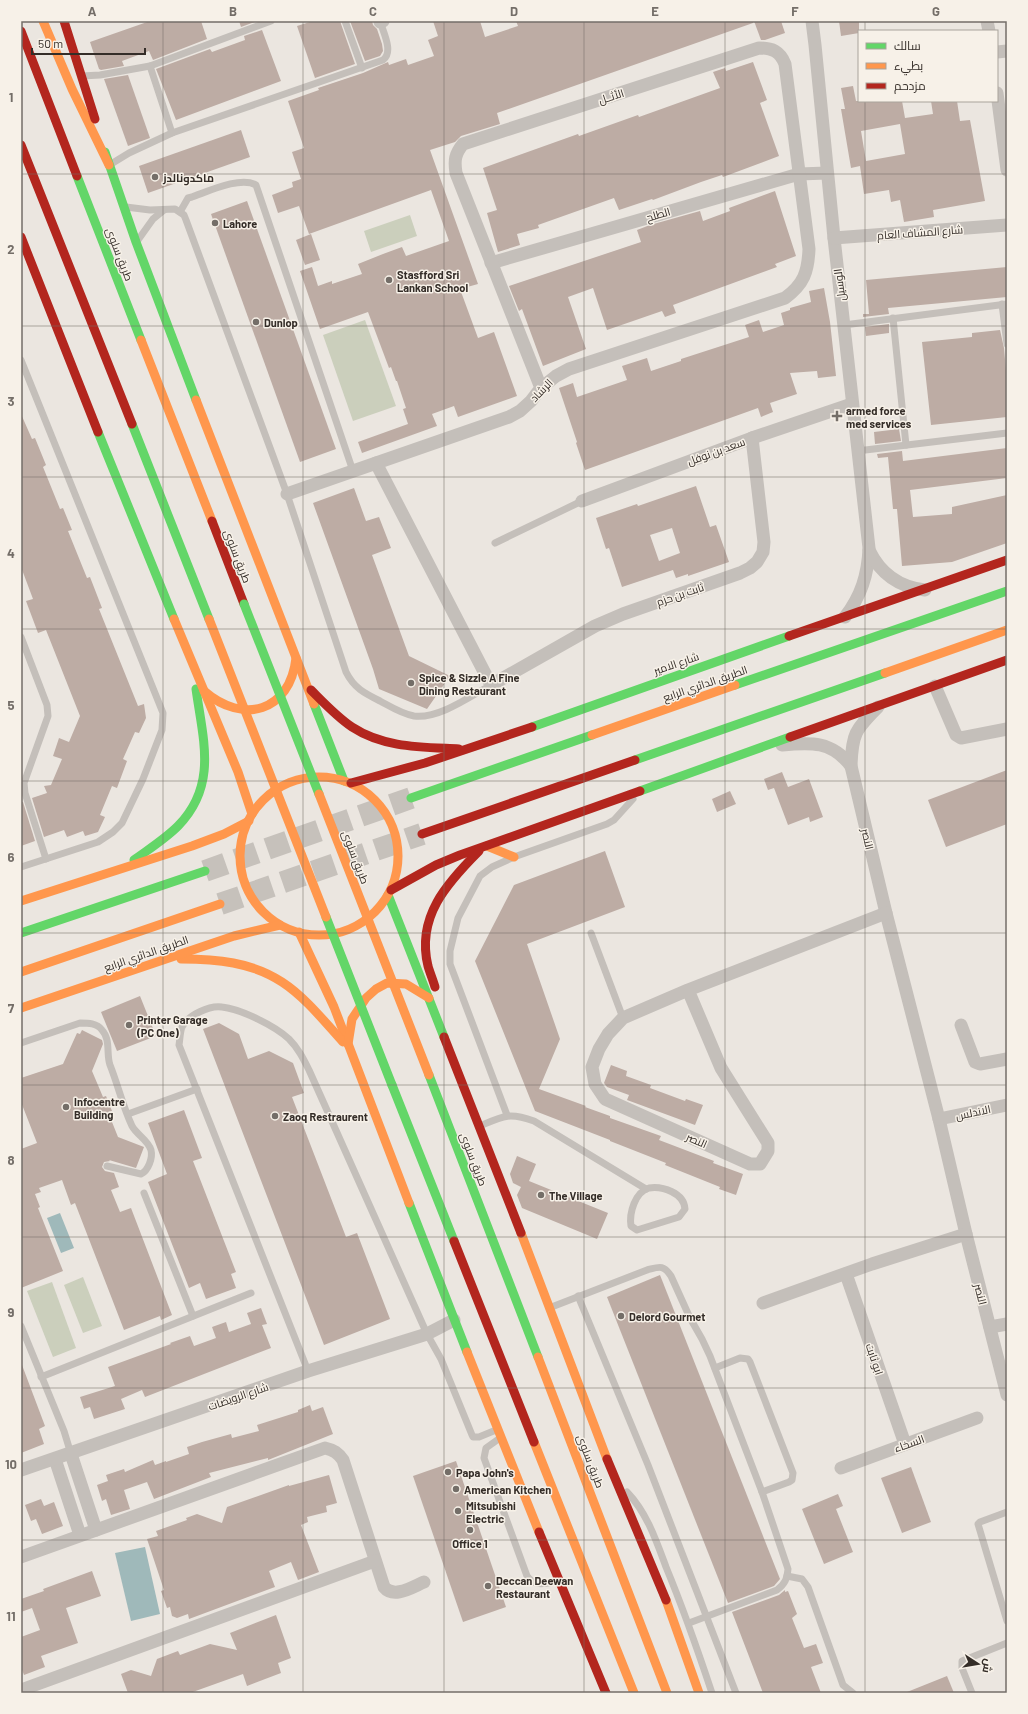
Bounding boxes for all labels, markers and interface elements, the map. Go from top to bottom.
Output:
text: A [88,3,97,19]
text: B [229,3,237,19]
text: C [369,3,377,19]
text: D [510,3,518,19]
text: E [651,3,659,19]
text: F [791,3,799,19]
text: G [932,3,940,19]
scale bar [32,30,145,56]
legend [858,30,998,102]
text: 50 m [38,36,63,50]
text: سالك [894,38,921,52]
text: بطيء [894,58,923,76]
text: مزدحم [894,78,926,94]
street label: الأثــل [597,86,626,107]
text: 1 [9,89,13,105]
place label: ماكدونالدز [162,171,214,186]
marker: ماكدونالدز [150,172,160,182]
street label: الطلح [644,204,672,226]
place label: Lahore [223,217,257,230]
marker: Lahore [210,218,220,228]
street label: شارع المشاف العام [877,223,964,243]
street label: طريق سلوى [103,226,136,283]
text: 2 [7,241,15,257]
place label: Stasfford Sri Lankan School [397,268,468,294]
street label: الوسيل [831,268,848,302]
marker: Stasfford Sri Lankan School [384,275,394,285]
place label: Dunlop [264,316,298,329]
marker: Dunlop [251,317,261,327]
street label: الرشاد [527,376,556,405]
text: 3 [7,393,15,409]
place label: armed force med services [846,404,912,430]
marker: armed force med services [831,410,843,422]
street label: سعد بن نوفل [685,435,747,468]
street label: طريق سلوى [221,528,254,585]
text: 4 [7,545,15,561]
street label: ثابت بن حزم [655,580,706,610]
street label: شارع الامير [651,649,701,679]
street label: الطريق الدائري الرابع [661,662,750,706]
place label: Spice & Sizzle A Fine Dining Restaurant [419,671,520,697]
marker: Spice & Sizzle A Fine Dining Restaurant [406,678,416,688]
text: 5 [7,697,15,713]
street label: النصر [858,826,877,851]
street label: طريق سلوى [339,829,372,886]
text: 6 [8,849,15,865]
street label: الطريق الدائري الرابع [102,932,191,976]
text: 7 [8,1000,15,1016]
place label: Printer Garage (PC One) [136,1013,208,1039]
marker: Printer Garage (PC One) [124,1020,134,1030]
place label: Infocentre Building [74,1095,125,1121]
marker: Infocentre Building [61,1102,71,1112]
street label: الاندلس [954,1102,992,1123]
place label: Zaoq Restraurent [283,1110,368,1123]
marker: Zaoq Restraurent [270,1111,280,1121]
street label: النصر [683,1129,709,1151]
street label: طريق سلوى [457,1131,490,1188]
text: 8 [7,1152,15,1168]
place label: The Village [549,1189,603,1202]
marker: The Village [536,1190,546,1200]
street label: النصر [971,1281,990,1306]
text: 9 [8,1304,15,1320]
place label: Delord Gourmet [629,1310,705,1323]
marker: Delord Gourmet [616,1311,626,1321]
street label: ابو ثابت [863,1341,886,1377]
street label: شارع الرويضات [206,1380,271,1414]
street label: السخاء [892,1432,926,1454]
street label: طريق سلوى [574,1433,607,1490]
text: 10 [5,1456,17,1472]
place label: Papa John's [456,1466,514,1479]
marker: Papa John's [443,1467,453,1477]
place label: American Kitchen [464,1483,551,1496]
marker: American Kitchen [451,1484,461,1494]
place label: Mitsubishi Electric [466,1499,516,1525]
marker: Mitsubishi Electric [453,1506,463,1516]
marker: Office 1 [465,1525,475,1535]
place label: Office 1 [452,1537,488,1550]
place label: Deccan Deewan Restaurant [496,1574,573,1600]
marker: Deccan Deewan Restaurant [483,1581,493,1591]
text: 11 [6,1608,16,1624]
north arrow [958,1644,998,1684]
text: ش [979,1658,996,1674]

